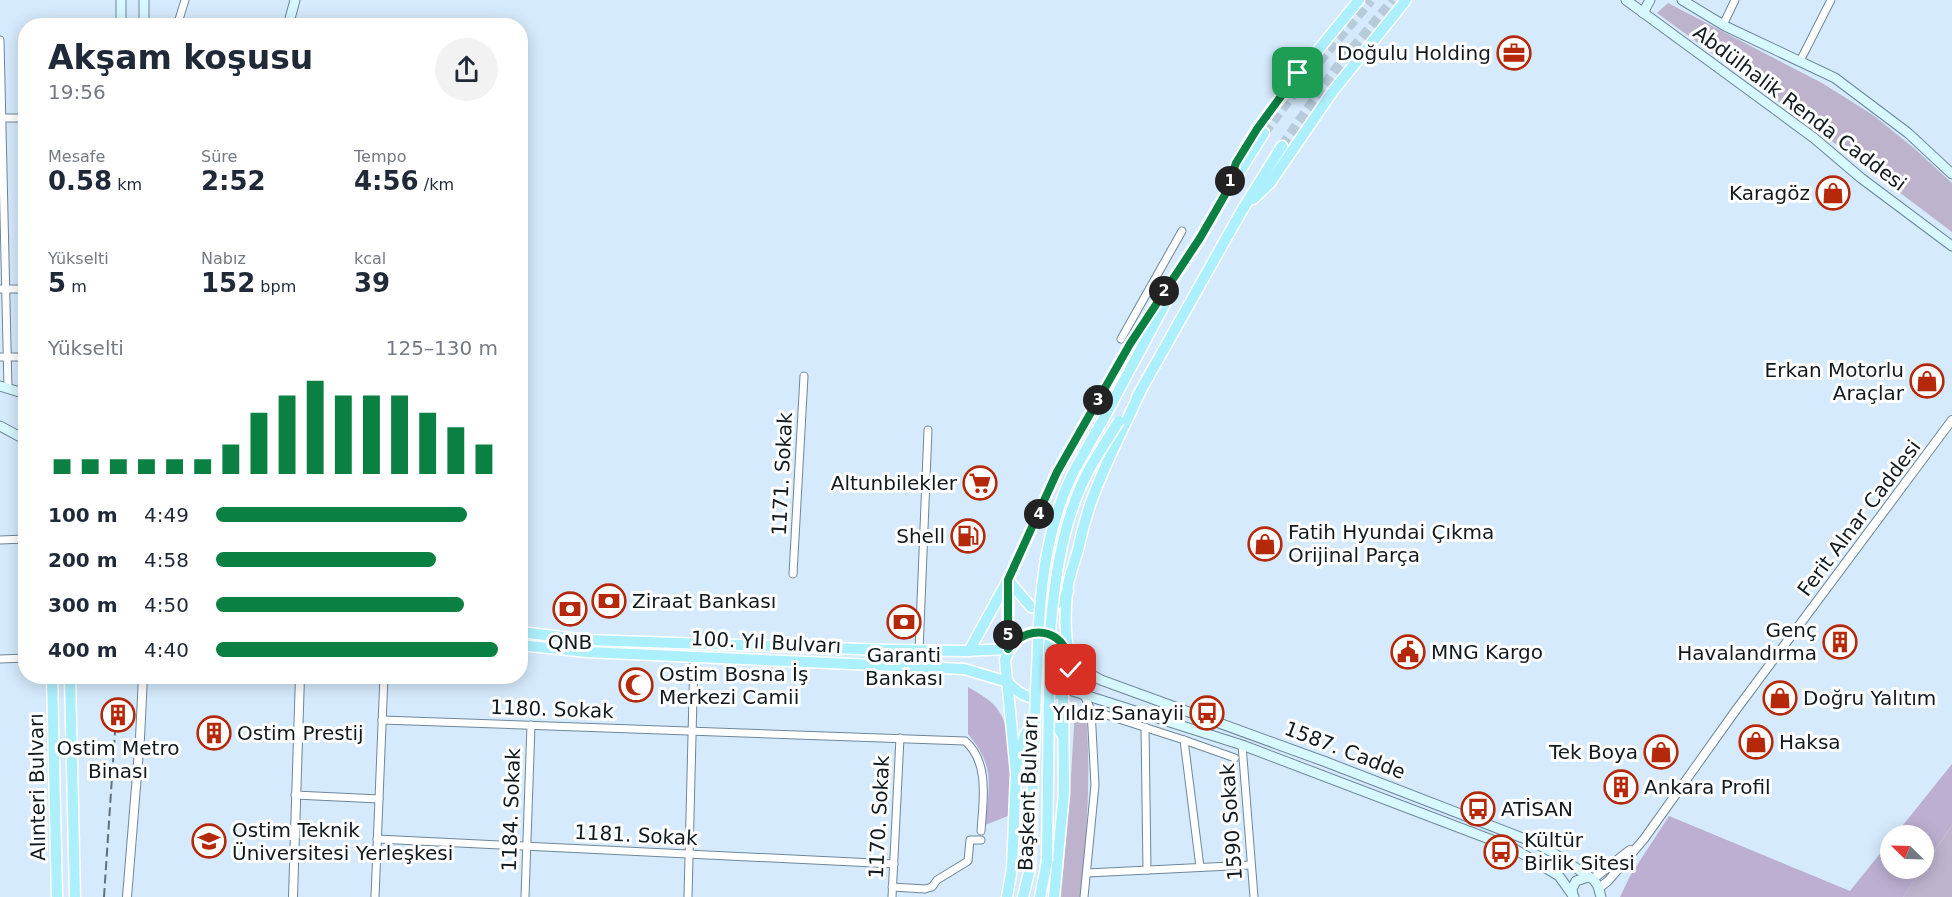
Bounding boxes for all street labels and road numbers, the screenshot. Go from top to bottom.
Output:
street label: Abdülhalik Renda Caddesi [1689,20,1911,196]
street label: 1171. Sokak [767,411,797,536]
street label: Ferit Alnar Caddesi [1792,435,1926,601]
street label: 100. Yıl Bulvarı [690,626,842,658]
street label: 1180. Sokak [490,695,615,723]
street label: Alınteri Bulvarı [24,713,50,861]
street label: Başkent Bulvarı [1013,714,1043,872]
street label: 1587. Cadde [1281,716,1409,784]
street label: 1184. Sokak [497,747,525,872]
street label: 1170. Sokak [864,754,894,879]
street label: 1590 Sokak [1215,762,1247,881]
street label: 1181. Sokak [574,820,699,850]

